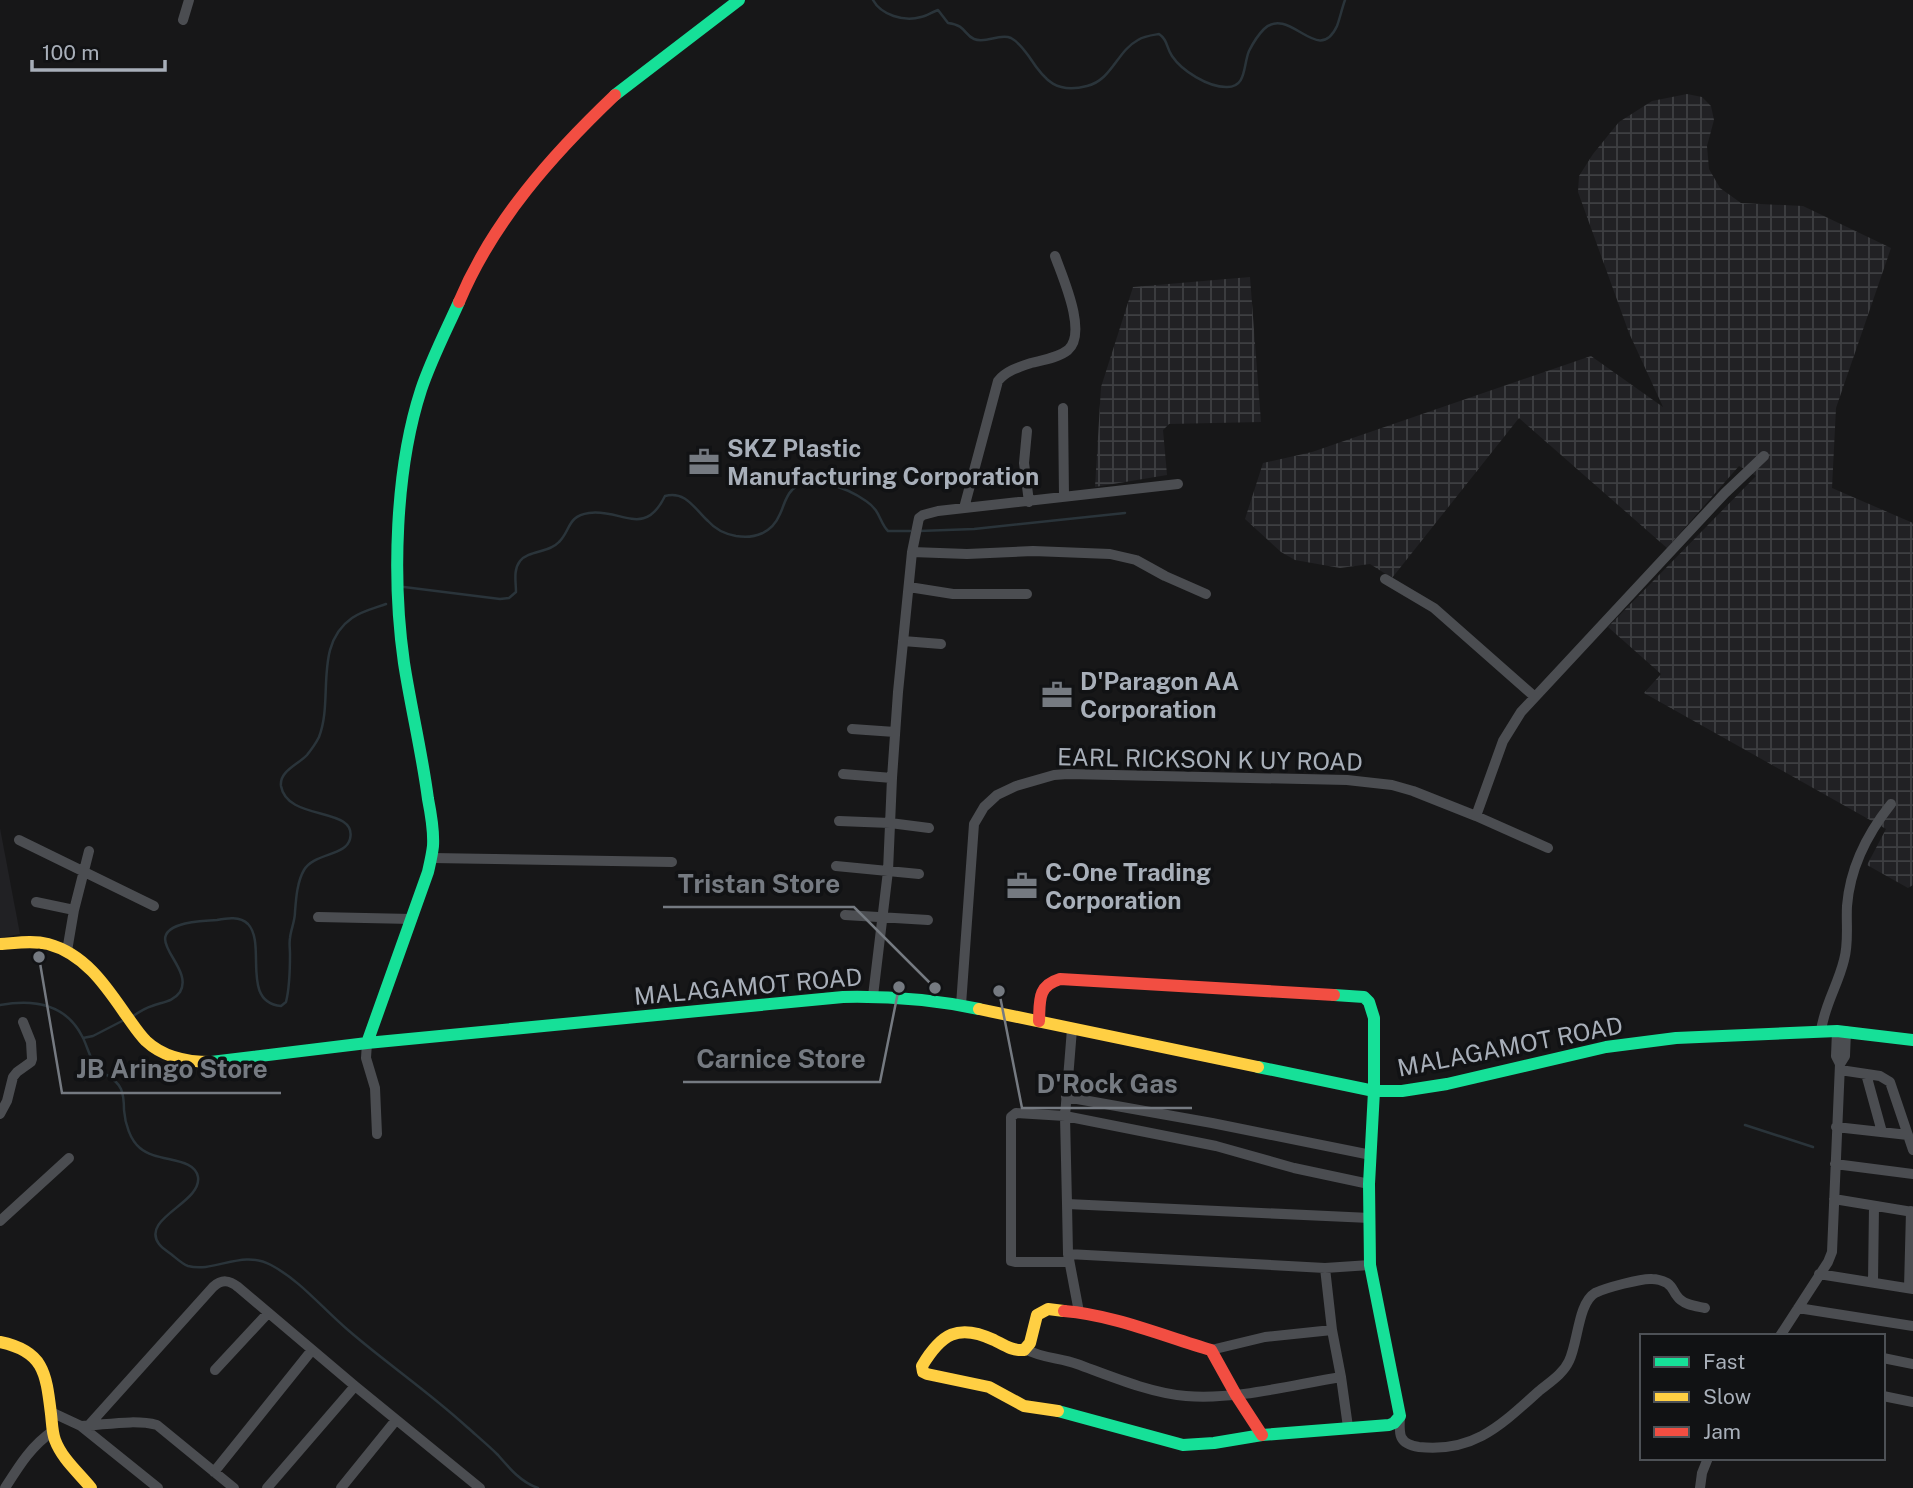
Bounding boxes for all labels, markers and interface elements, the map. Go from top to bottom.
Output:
scale bar [32,28,164,72]
text: 100 m [42,40,99,65]
place label: SKZ Plastic Manufacturing Corporation [727,434,1039,490]
office icon: SKZ Plastic Manufacturing Corporation [687,445,721,479]
place label: D'Paragon AA Corporation [1080,667,1239,723]
office icon: D'Paragon AA Corporation [1040,678,1074,712]
street label: EARL RICKSON K UY ROAD [1057,742,1363,776]
place label: C-One Trading Corporation [1045,858,1211,914]
callout: Tristan Store [663,860,854,907]
text: Tristan Store [678,868,840,899]
office icon: C-One Trading Corporation [1005,869,1039,903]
street label: MALAGAMOT ROAD [633,962,863,1010]
street label: MALAGAMOT ROAD [1395,1010,1625,1082]
callout: Carnice Store [683,1035,880,1082]
text: Carnice Store [696,1043,866,1074]
callout: JB Aringo Store [62,1046,281,1093]
text: JB Aringo Store [76,1053,268,1084]
callout: D'Rock Gas [1022,1061,1192,1108]
text: D'Rock Gas [1036,1068,1178,1099]
legend [1640,1334,1885,1460]
text: Fast [1703,1349,1745,1374]
text: Slow [1703,1384,1751,1409]
text: Jam [1703,1419,1741,1444]

